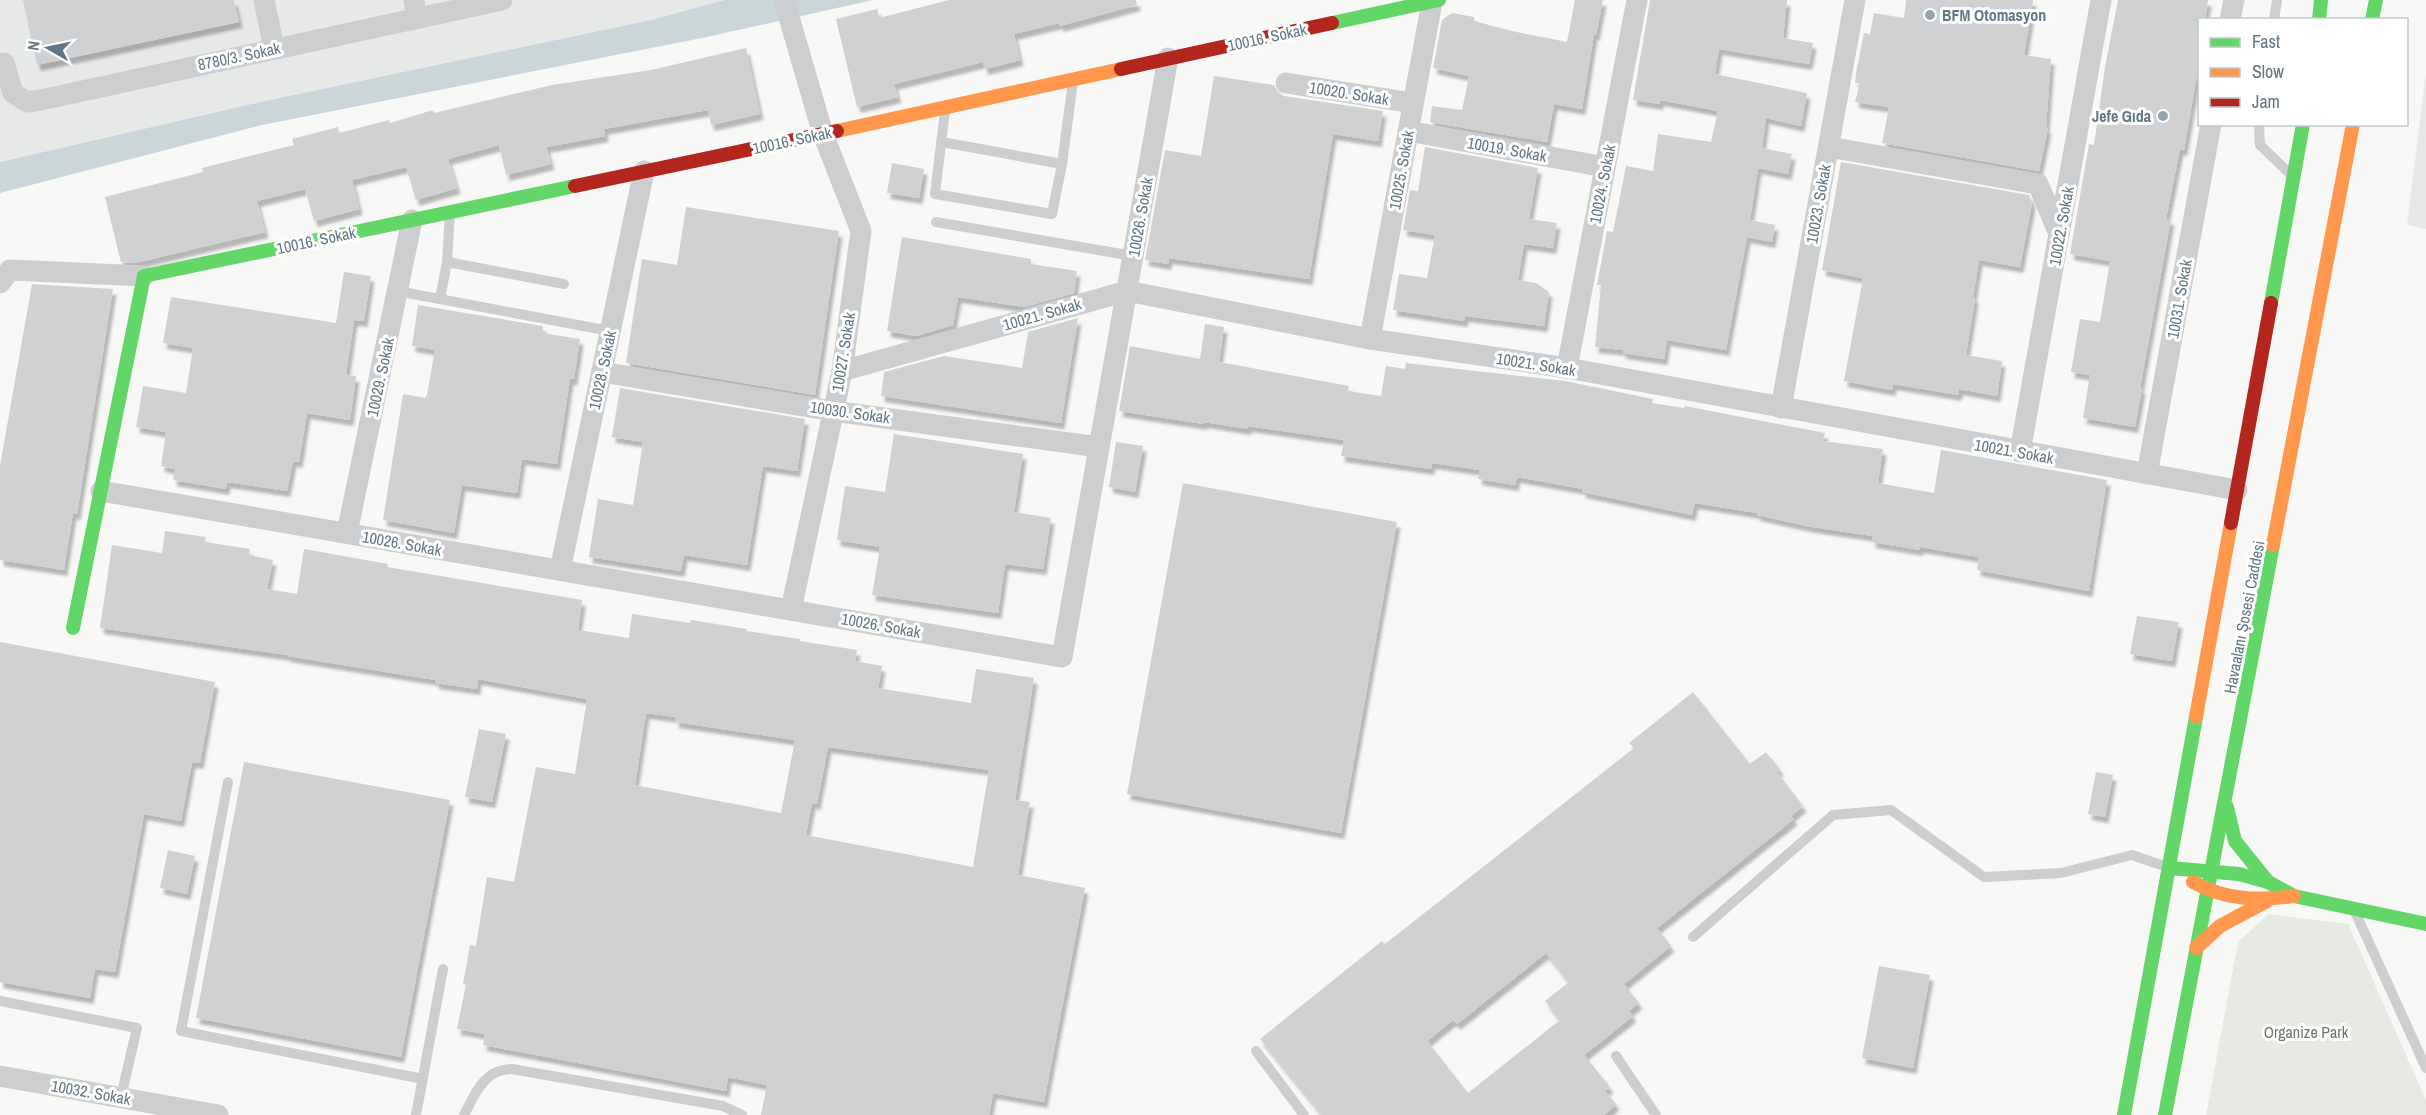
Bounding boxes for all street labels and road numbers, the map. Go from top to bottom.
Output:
street label: 10016. Sokak [1225,18,1309,56]
street label: 8780/3. Sokak [196,36,283,75]
street label: 10020. Sokak [1308,76,1391,110]
street label: 10016. Sokak [750,121,834,159]
street label: 10025. Sokak [1383,128,1419,211]
street label: 10019. Sokak [1466,131,1549,167]
street label: 10024. Sokak [1584,142,1621,225]
street label: 10023. Sokak [1800,162,1836,245]
street label: 10026. Sokak [1122,175,1158,258]
street label: 10022. Sokak [2043,184,2079,267]
street label: 10016. Sokak [274,221,358,259]
street label: 10031. Sokak [2161,257,2197,340]
street label: 10021. Sokak [1000,292,1084,336]
street label: 10027. Sokak [826,310,860,393]
street label: 10028. Sokak [583,328,621,412]
street label: 10029. Sokak [361,335,399,419]
street label: 10021. Sokak [1495,347,1578,381]
street label: 10030. Sokak [809,396,892,429]
street label: 10021. Sokak [1973,433,2056,469]
street label: 10026. Sokak [361,525,444,561]
street label: Havaalanı Şosesi Caddesi [2218,539,2270,695]
street label: 10026. Sokak [840,607,923,643]
street label: 10032. Sokak [50,1074,133,1110]

